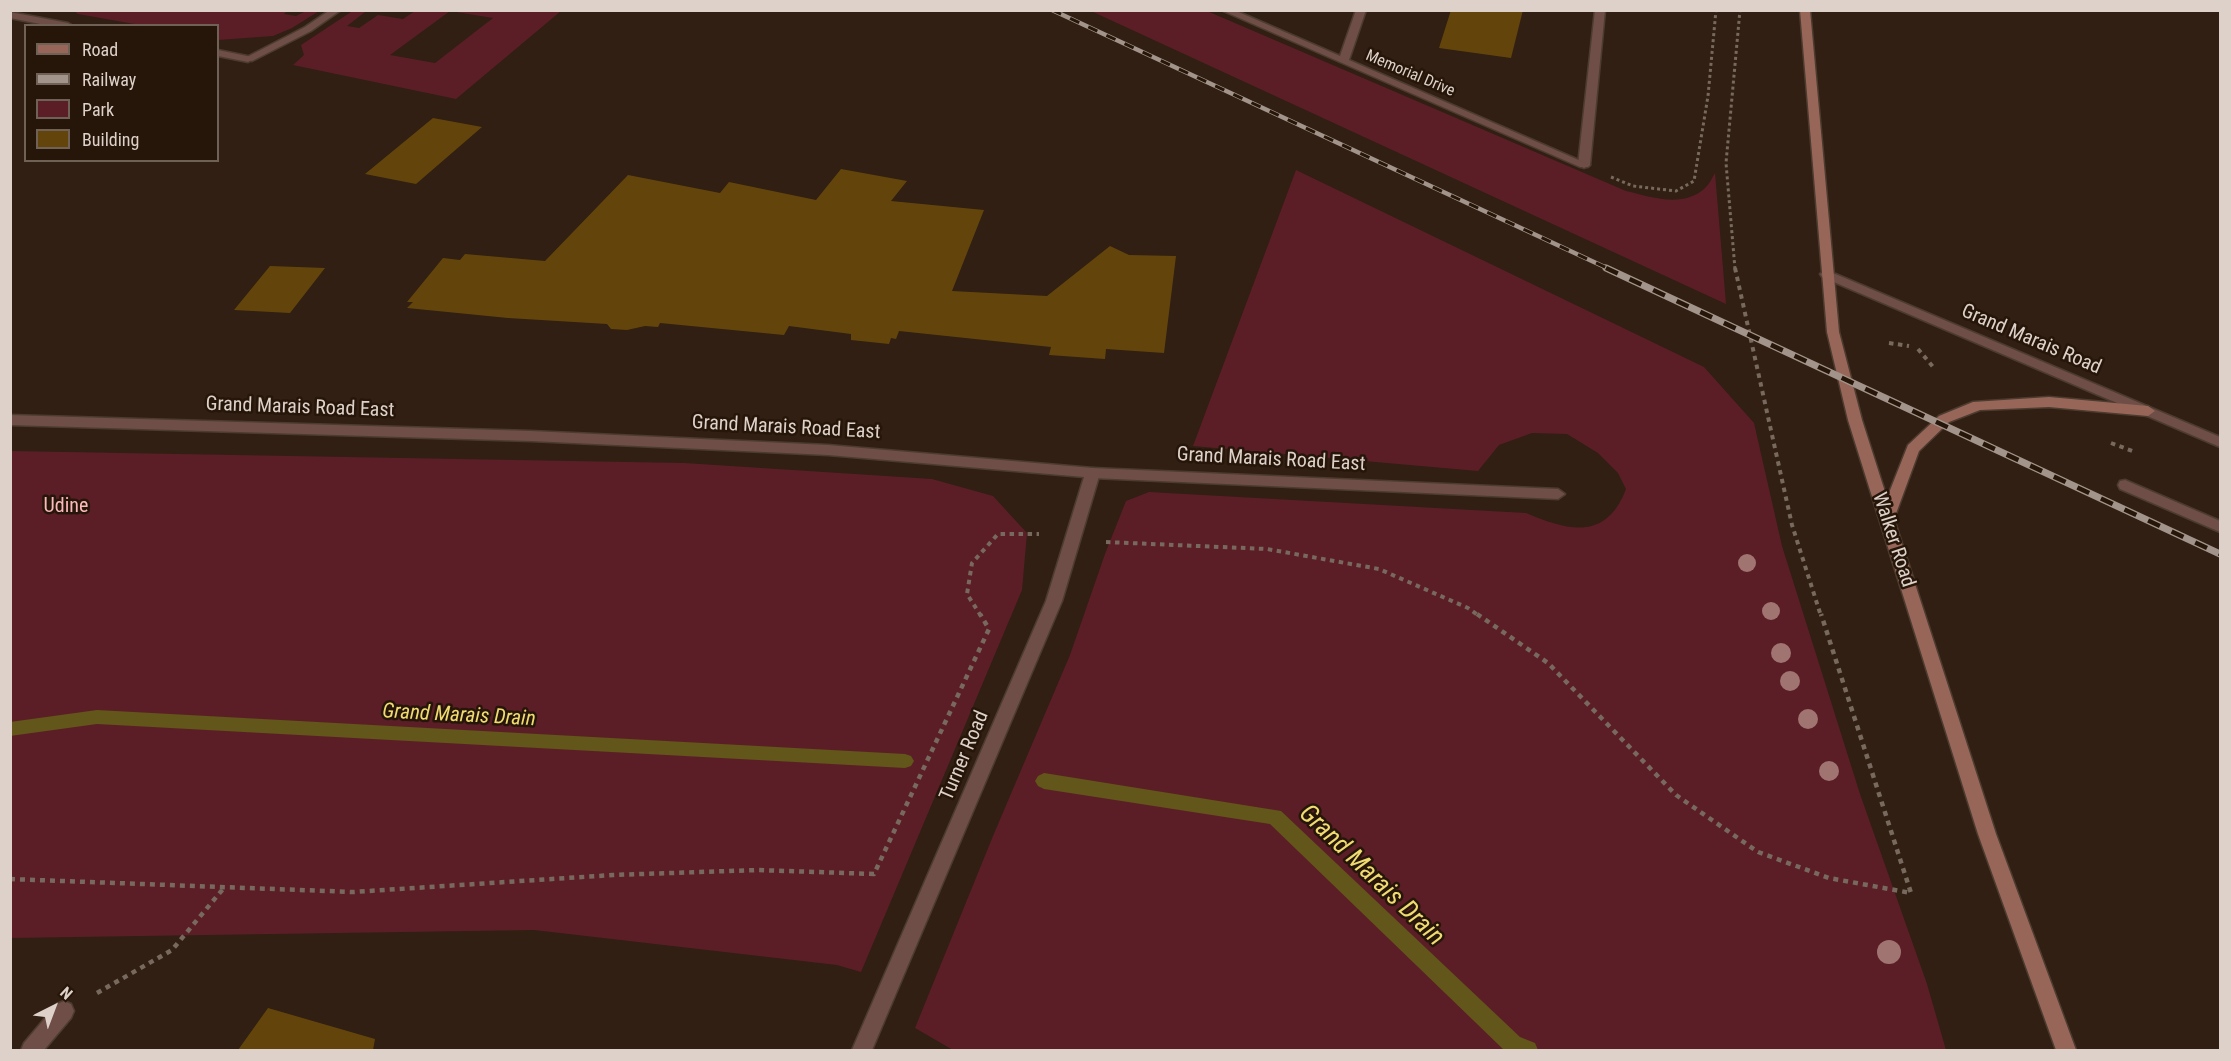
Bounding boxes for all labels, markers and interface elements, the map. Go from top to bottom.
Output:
legend [24,24,219,162]
text: Road [82,39,118,60]
street label: Memorial Drive [1362,47,1458,101]
text: Railway [82,69,136,90]
text: Park [82,99,114,120]
text: Building [82,129,139,150]
street label: Grand Marais Road [1957,300,2105,380]
street label: Grand Marais Road East [205,393,395,423]
street label: Grand Marais Road East [691,411,881,445]
street label: Grand Marais Road East [1176,443,1366,477]
street label: Walker Road [1866,490,1920,590]
park label: Udine [44,495,88,519]
water label: Grand Marais Drain [382,699,536,733]
street label: Turner Road [935,708,995,804]
water label: Grand Marais Drain [1292,799,1450,953]
north arrow [24,977,84,1037]
text: N [56,983,76,1004]

